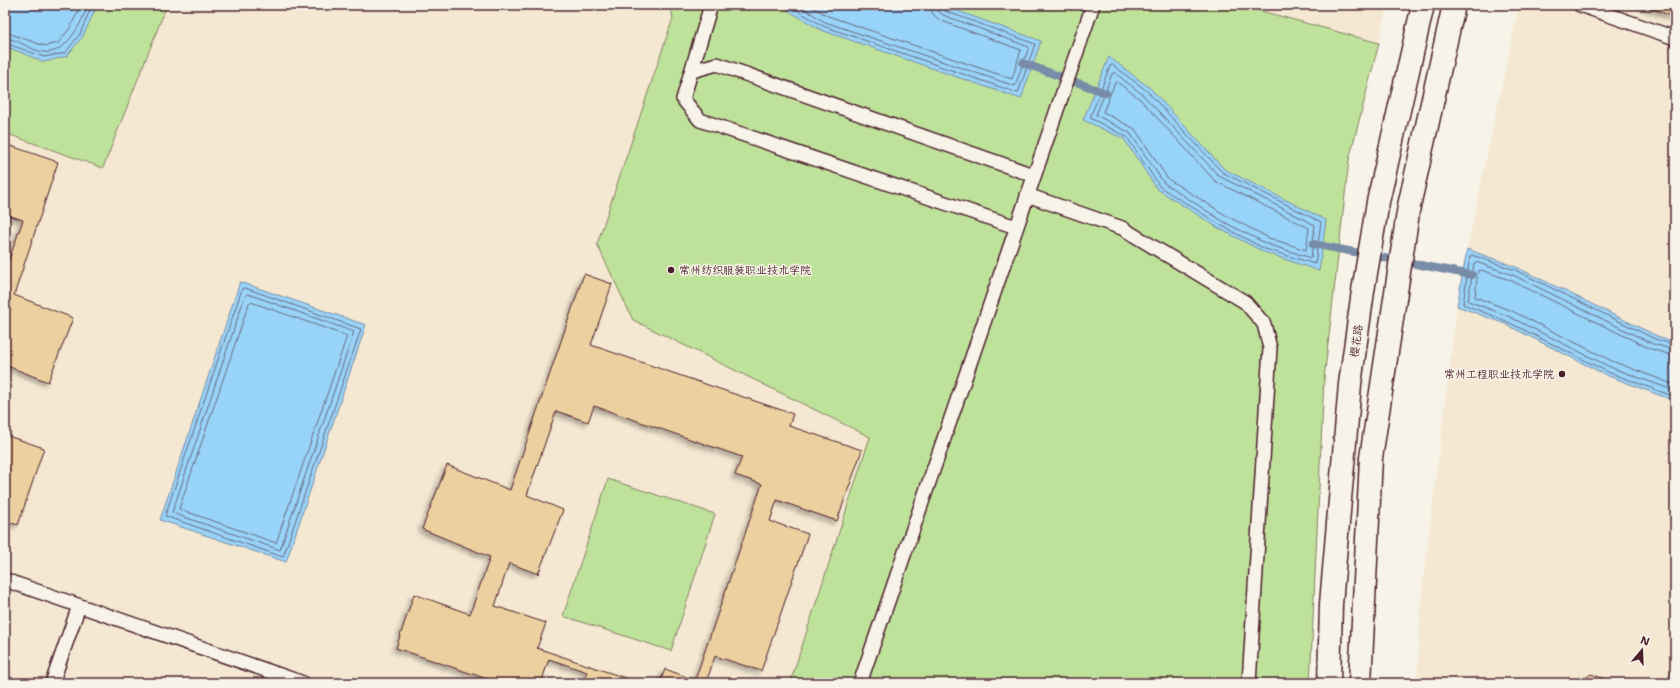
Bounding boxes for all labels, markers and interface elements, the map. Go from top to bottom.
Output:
place label: 常州纺织服装职业技术学院 [679,263,811,278]
marker: 常州纺织服装职业技术学院 [666,265,676,275]
street label: 樱花路 [1347,324,1366,358]
place label: 常州工程职业技术学院 [1444,367,1554,382]
marker: 常州工程职业技术学院 [1557,369,1567,379]
north arrow [1622,630,1662,670]
text: N [1639,633,1652,650]

